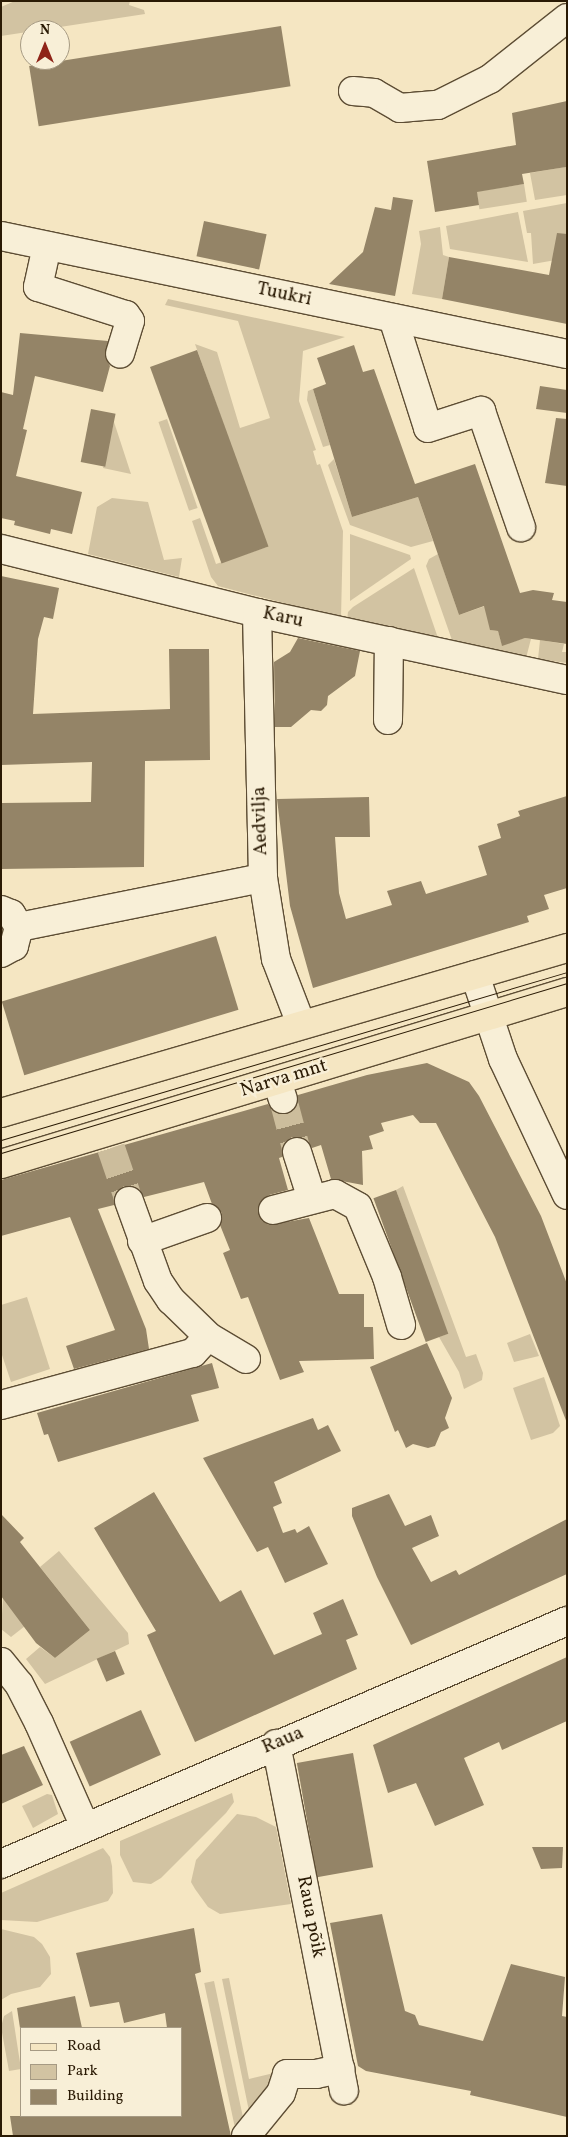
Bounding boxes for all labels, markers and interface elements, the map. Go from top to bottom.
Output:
north arrow [20,20,70,70]
text: N [40,21,50,40]
street label: Tuukri [254,278,314,312]
street label: Karu [261,603,305,633]
street label: Aedvilja [248,786,274,856]
street label: Narva mnt [238,1055,330,1103]
street label: Raua [259,1722,307,1760]
street label: Raua põik [291,1874,329,1960]
legend [20,2027,182,2117]
text: Road [67,2036,101,2057]
text: Park [67,2061,98,2082]
text: Building [67,2086,123,2107]

